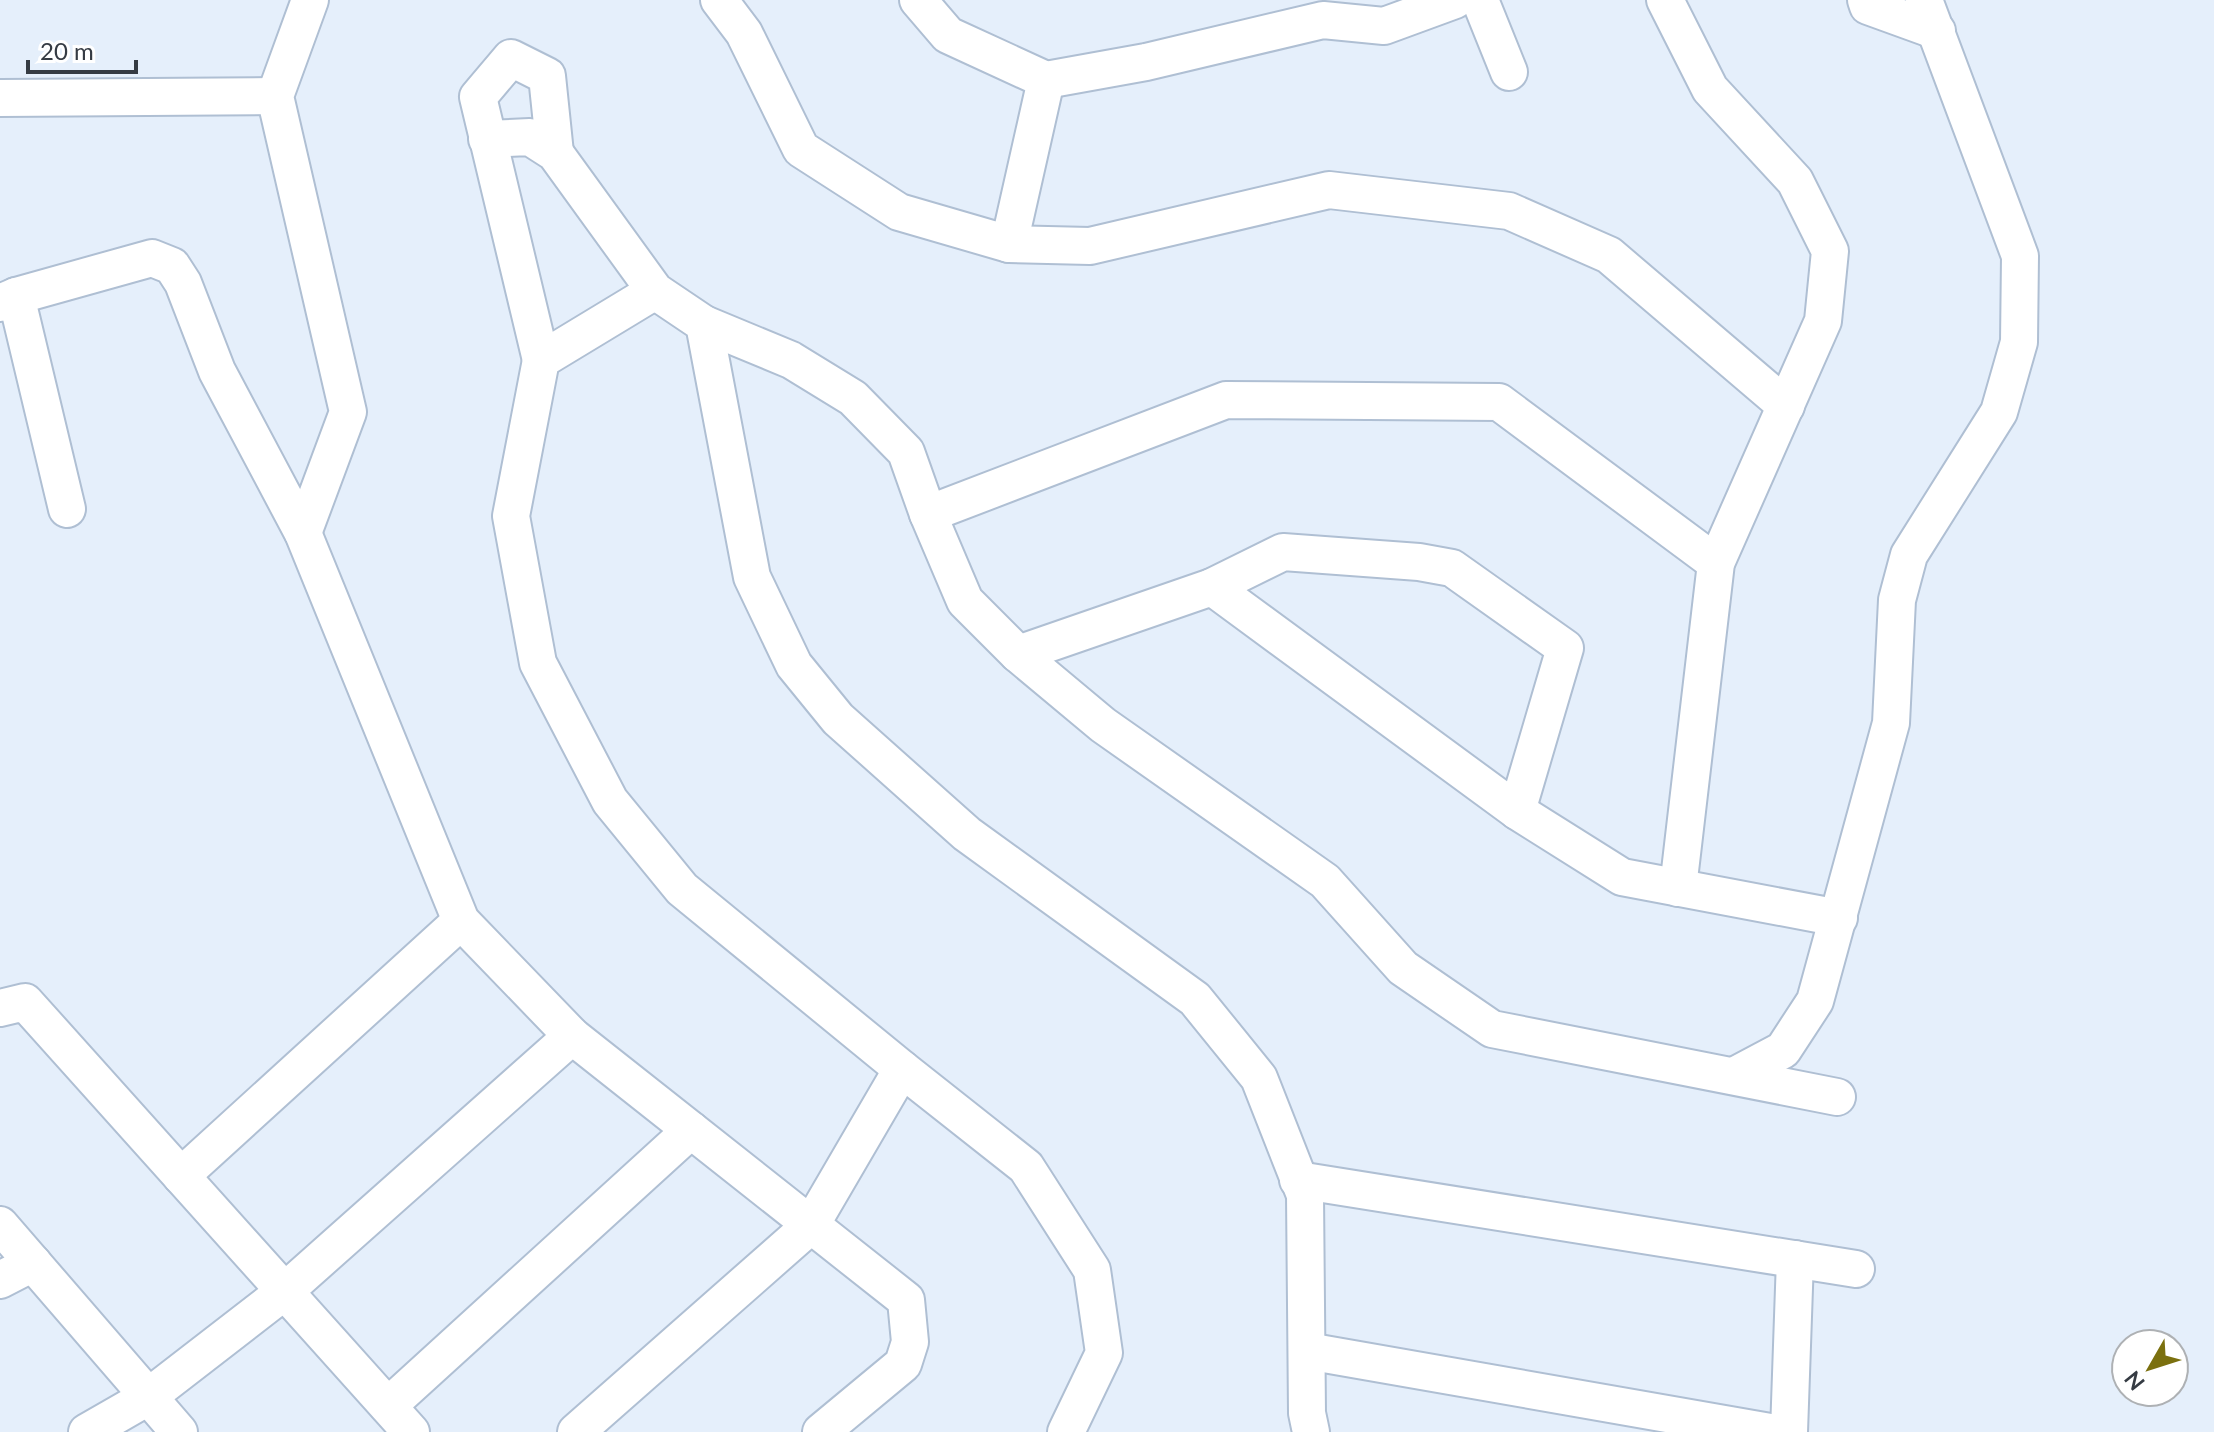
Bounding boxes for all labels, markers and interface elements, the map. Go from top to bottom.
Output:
scale bar [28,24,136,74]
text: 20 m [40,36,94,65]
north arrow [2110,1328,2190,1408]
text: N [2118,1366,2150,1396]

